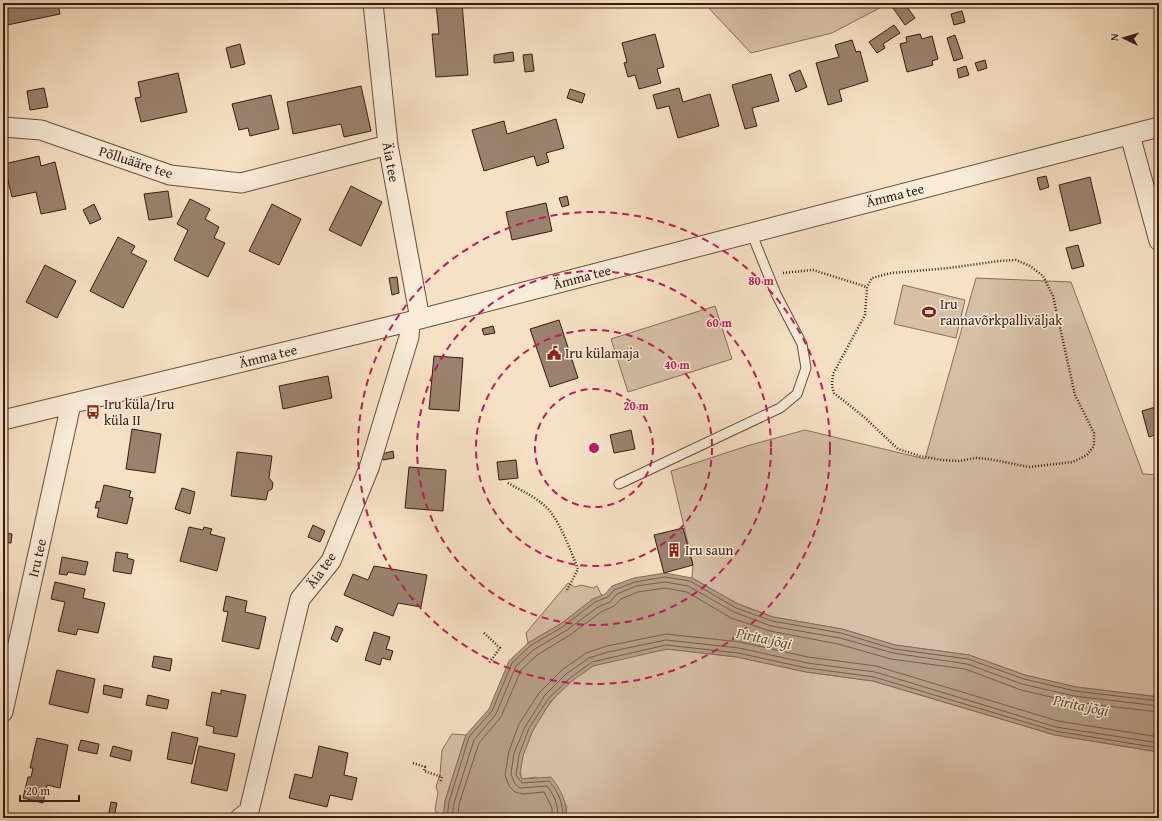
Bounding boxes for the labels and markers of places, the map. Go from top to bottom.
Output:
place label: Iru rannavõrkpalliväljak [940,294,1063,330]
sports icon: Iru rannavõrkpalliväljak [921,304,937,320]
place label: Iru külamaja [565,343,640,363]
public building icon: Iru külamaja [546,345,562,361]
place label: Iru küla/Iru küla II [104,394,175,430]
bus stop icon: Iru küla/Iru küla II [85,404,101,420]
centre of rings [587,441,601,455]
place label: Iru saun [685,540,733,560]
building icon: Iru saun [666,542,682,558]

